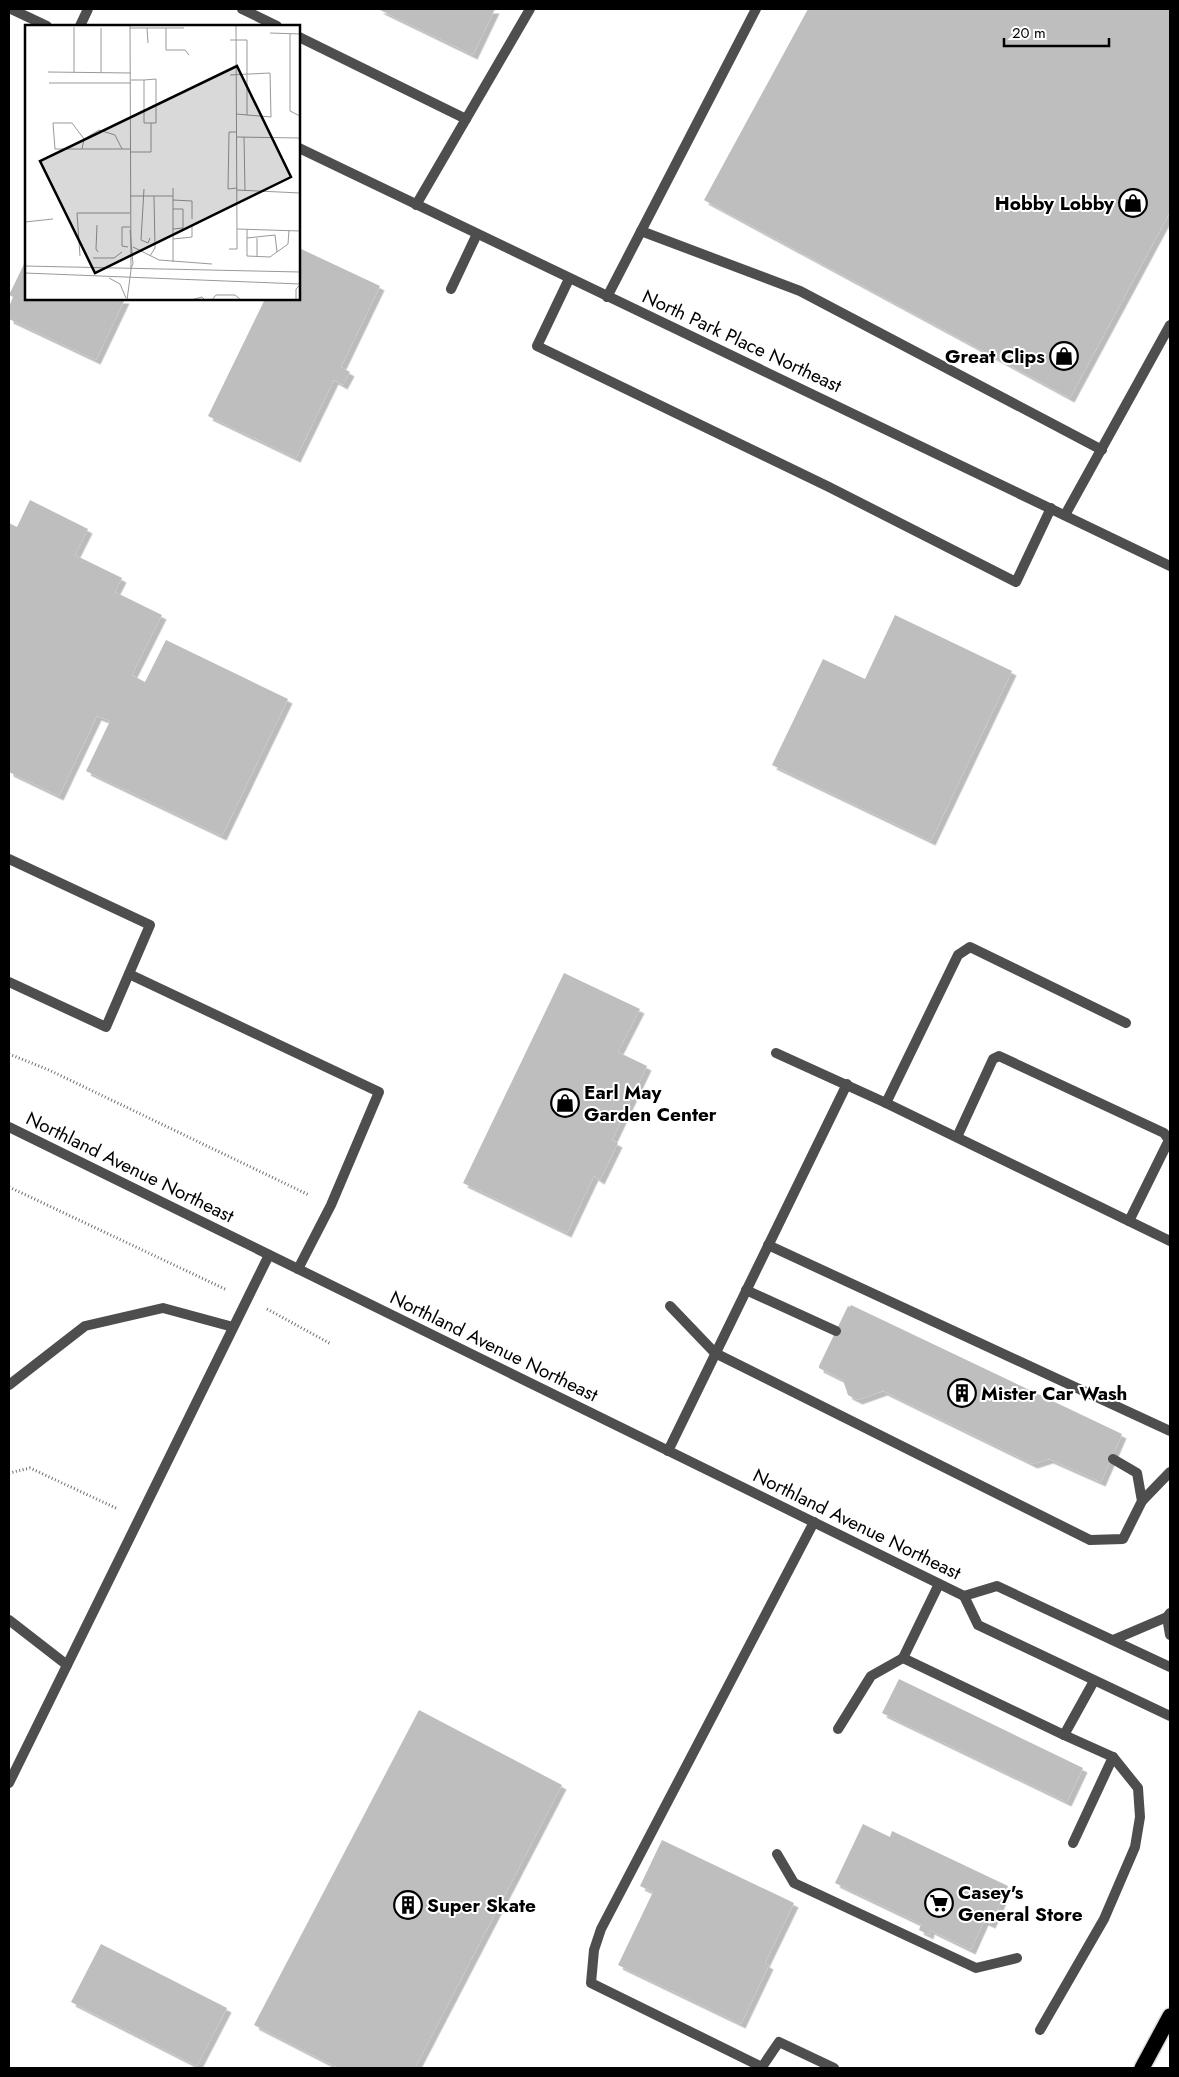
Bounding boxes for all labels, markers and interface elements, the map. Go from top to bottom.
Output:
scale bar [1004,15,1109,47]
text: 20 m [1012,22,1046,44]
inset map [25,25,300,300]
shop icon: Hobby Lobby [1118,188,1148,218]
place label: Hobby Lobby [995,190,1115,217]
street label: North Park Place Northeast [638,283,847,399]
shop icon: Great Clips [1049,341,1079,371]
place label: Great Clips [945,343,1045,370]
place label: Earl May Garden Center [584,1079,717,1128]
shop icon: Earl May Garden Center [550,1088,580,1118]
street label: Northland Avenue Northeast [21,1105,239,1229]
street label: Northland Avenue Northeast [385,1284,603,1408]
building icon: Mister Car Wash [947,1378,977,1408]
place label: Mister Car Wash [981,1380,1127,1407]
street label: Northland Avenue Northeast [748,1462,966,1586]
place label: Casey's General Store [958,1879,1083,1928]
supermarket icon: Casey's General Store [924,1888,954,1918]
building icon: Super Skate [393,1890,423,1920]
place label: Super Skate [427,1892,536,1919]

